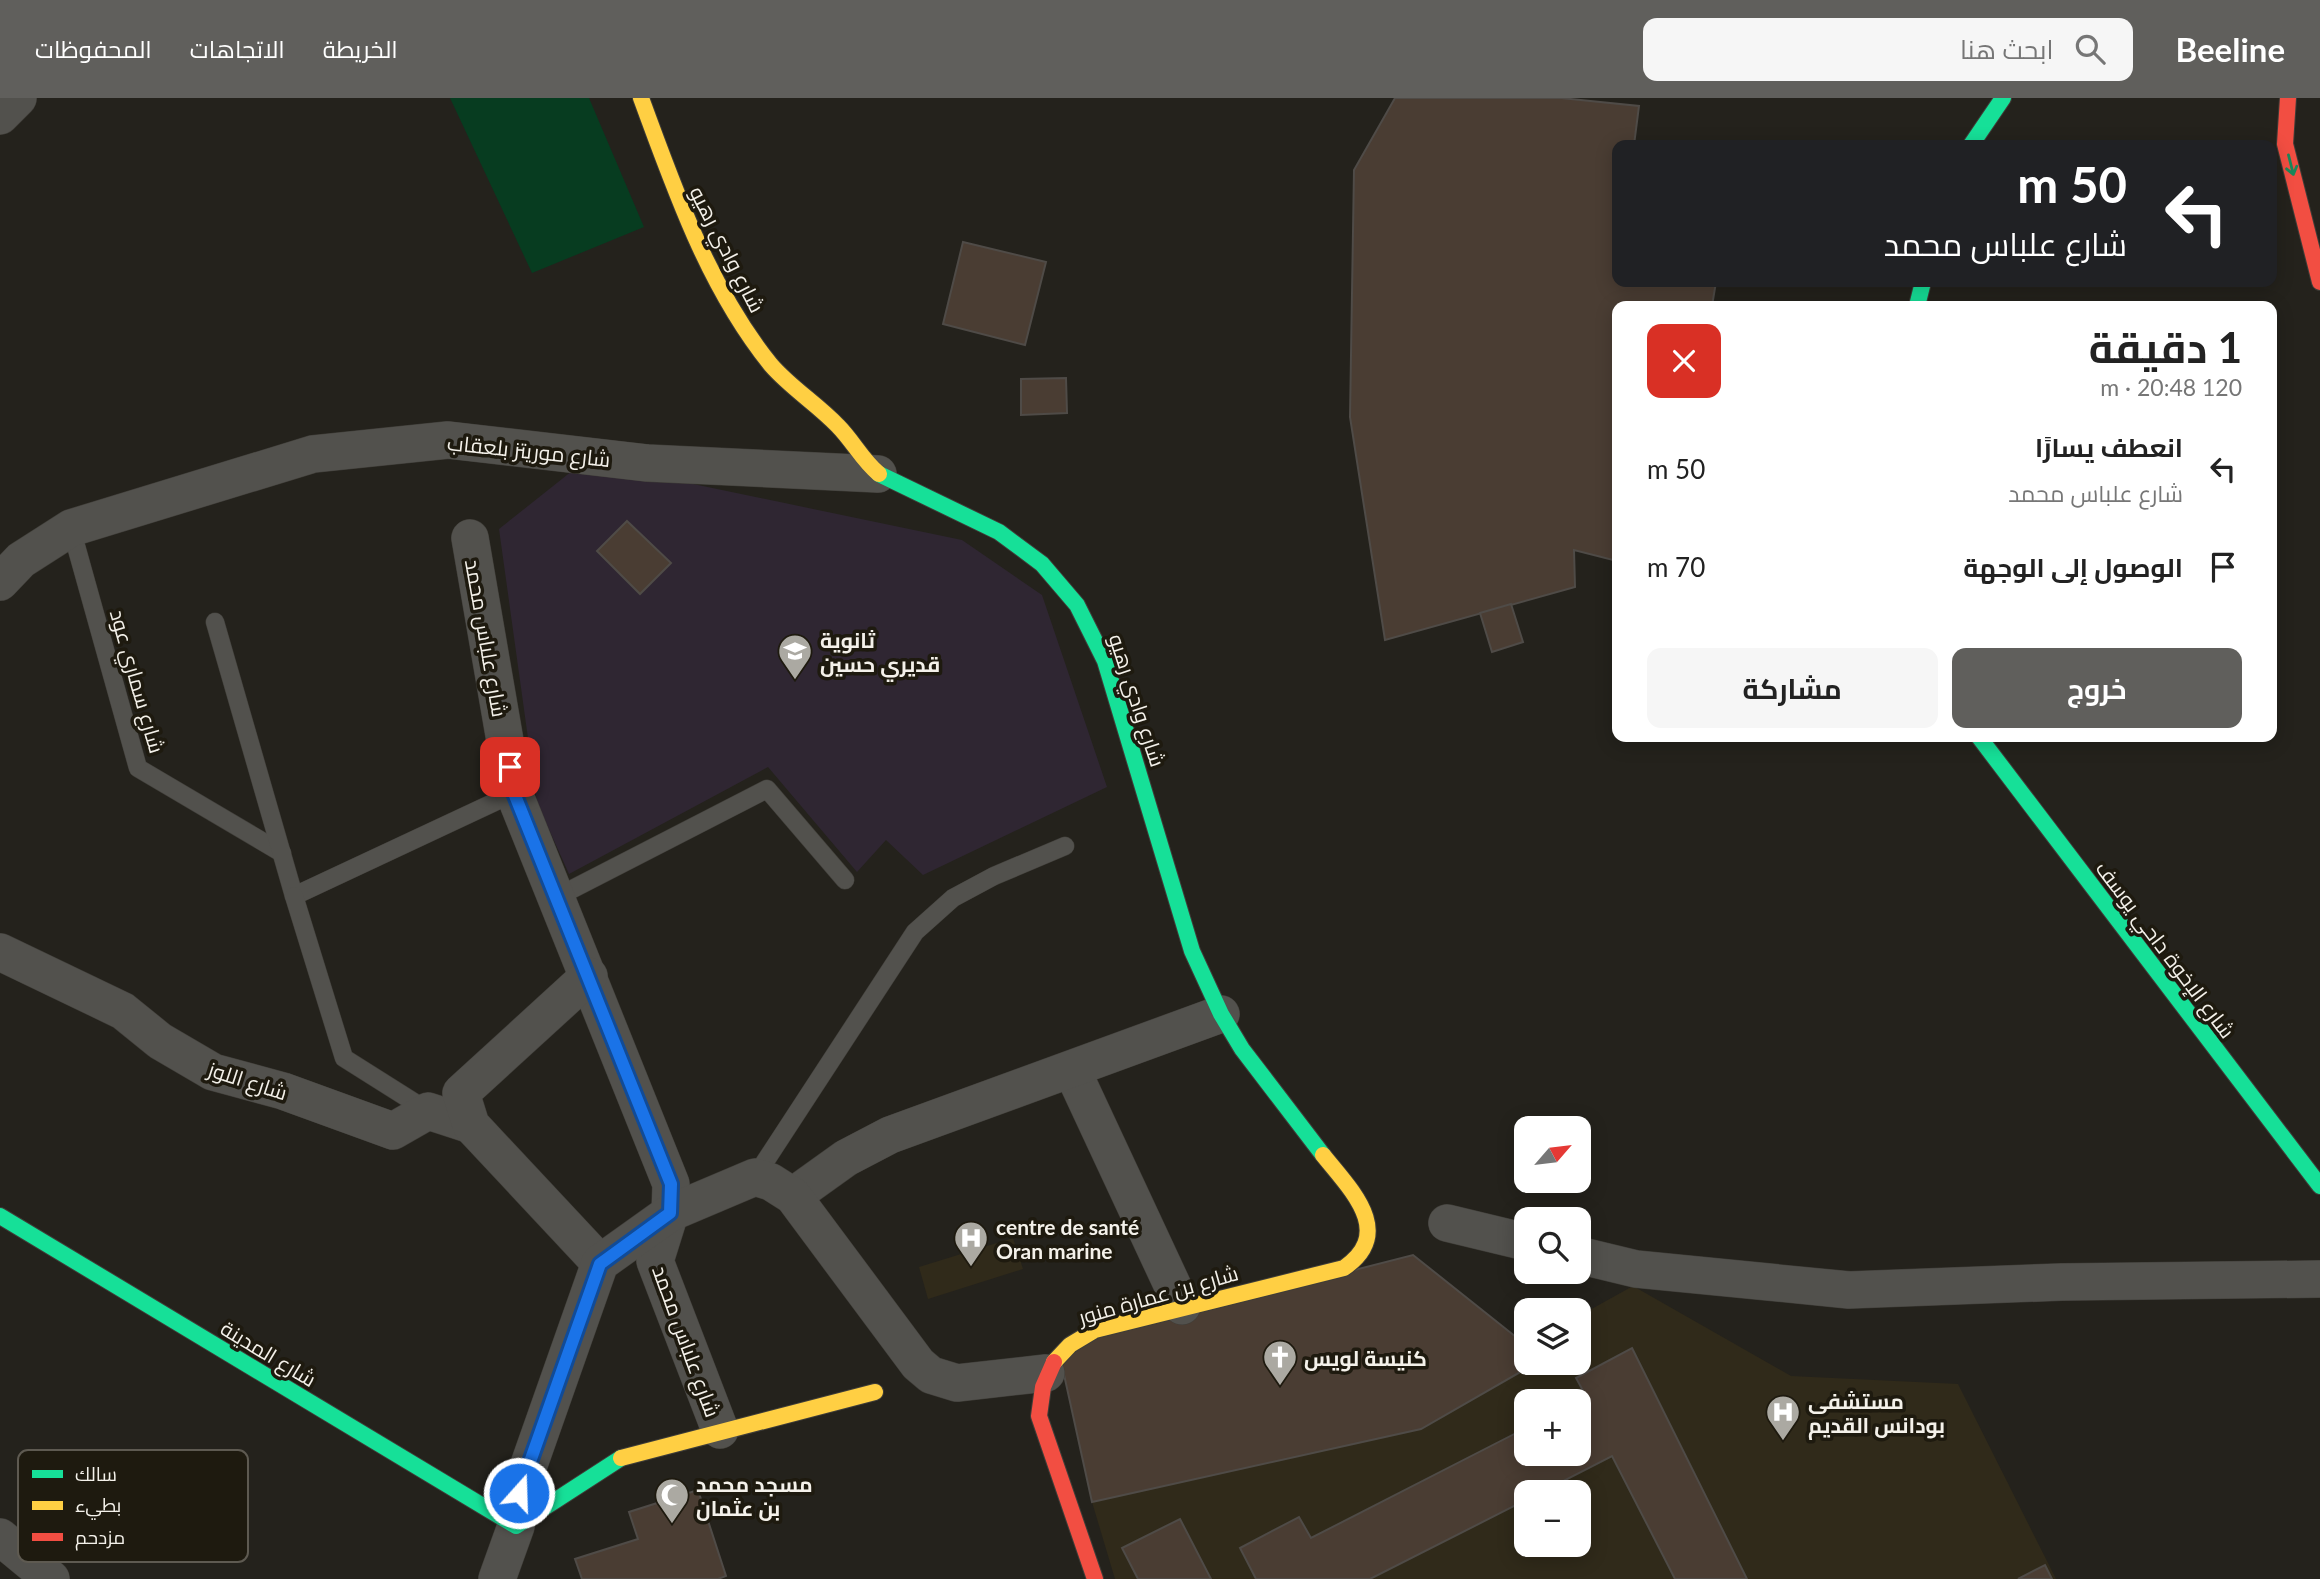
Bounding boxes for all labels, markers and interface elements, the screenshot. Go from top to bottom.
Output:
search box [1643,18,2133,81]
text: Beeline [2175,29,2285,69]
icon: search [2071,30,2109,68]
text: ابحث هنا [1960,33,2053,65]
text: المحفوظات [35,34,152,63]
text: الاتجاهات [190,34,285,63]
text: الخريطة [323,34,398,63]
one-way arrow [2285,154,2298,176]
text: 50 m [2017,155,2127,213]
icon: left [2151,168,2242,259]
street label: شارع وادي رهيو [681,182,770,318]
text: شارع علباس محمد [1884,224,2127,263]
text: 1 دقيقة [2089,322,2242,372]
button: close [1647,324,1721,398]
text: 120 m · 20:48 [2100,373,2242,401]
street label: شارع موريتز بلعقاب [446,429,612,474]
text: انعطف يسارًا [2035,431,2183,463]
icon: left [2204,450,2242,488]
text: 50 m [1647,453,1705,485]
text: شارع علباس محمد [2008,479,2183,507]
icon: arrive [2204,548,2242,586]
text: 70 m [1647,551,1705,583]
text: الوصول إلى الوجهة [1963,551,2183,583]
street label: شارع علباس محمد [458,557,513,719]
street label: شارع سماري عود [101,606,170,757]
place label: ثانوية قديري حسين [820,627,940,682]
street label: شارع وادي رهيو [1100,630,1171,771]
school or university icon: ثانوية قديري حسين [776,632,814,681]
button: مشاركة [1647,648,1938,728]
button: خروج [1952,648,2242,728]
pin [480,737,540,797]
icon: arrive [491,748,529,786]
street label: شارع الإخوة داحي يوسف [2087,855,2241,1046]
street label: شارع اللوز [203,1055,291,1107]
north arrow [1514,1116,1591,1194]
map controls [1514,1116,1591,1557]
button: search [1514,1207,1591,1284]
place label: centre de santé Oran marine [996,1214,1139,1263]
hospital icon: centre de santé Oran marine [952,1219,990,1268]
street label: شارع بن عمارة منور [1074,1259,1242,1332]
street label: شارع علباس محمد [645,1262,726,1421]
button: layers [1514,1298,1591,1375]
street label: شارع المدينة [215,1315,321,1394]
church icon: كنيسة لويس [1261,1338,1299,1387]
place label: كنيسة لويس [1304,1345,1427,1372]
place label: مستشفى بودانس القديم [1808,1388,1945,1440]
button: + [1514,1389,1591,1466]
hospital icon: مستشفى بودانس القديم [1764,1393,1802,1442]
legend [18,1450,248,1562]
position arrow [482,1456,556,1530]
text: سالك [75,1462,117,1485]
place label: مسجد محمد بن عثمان [696,1471,813,1521]
mosque icon: مسجد محمد بن عثمان [653,1476,691,1525]
button: − [1514,1480,1591,1557]
text: بطيء [75,1493,121,1520]
text: مزدحم [75,1525,125,1551]

